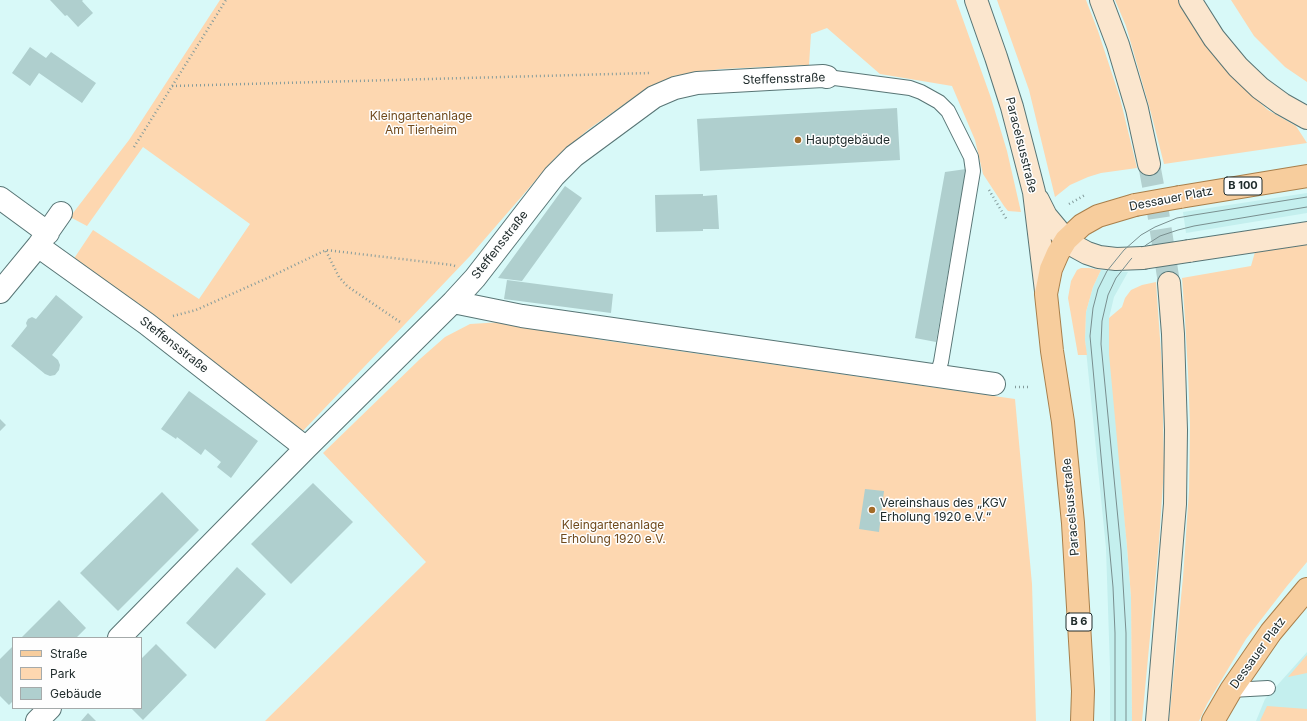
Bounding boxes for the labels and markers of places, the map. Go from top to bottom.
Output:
place label: Hauptgebäude [806,133,890,147]
marker: Hauptgebäude [793,135,803,145]
place label: Vereinshaus des „KGV Erholung 1920 e.V.“ [880,496,1007,524]
marker: Vereinshaus des „KGV Erholung 1920 e.V.“ [867,505,877,515]

